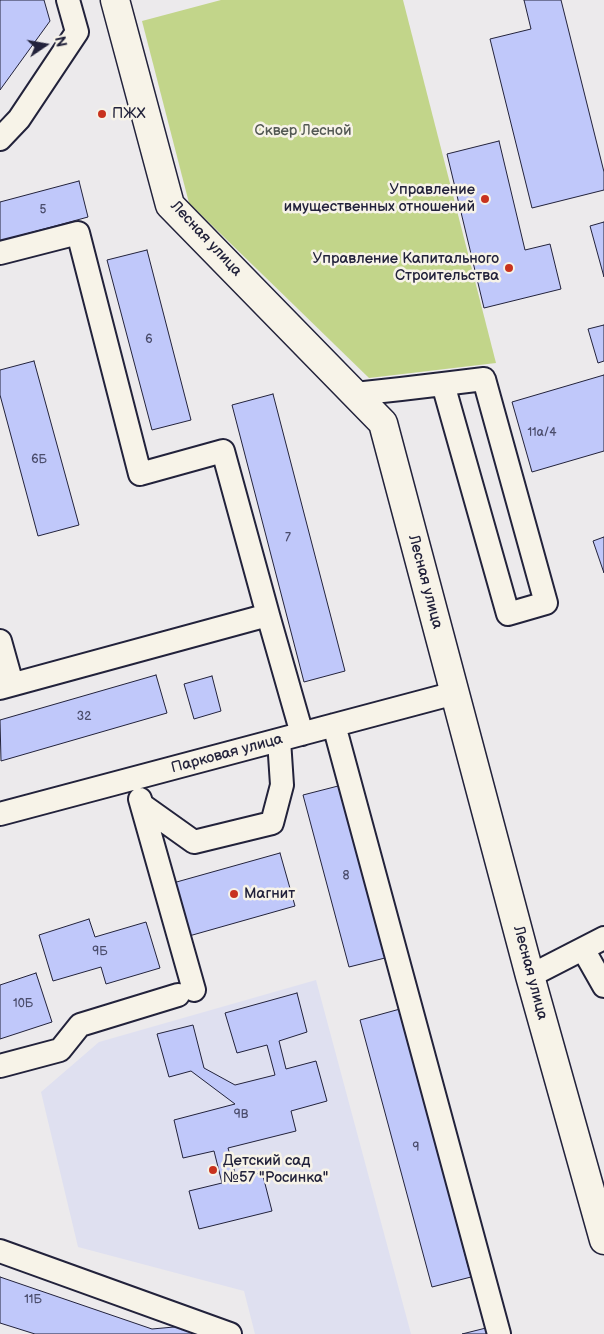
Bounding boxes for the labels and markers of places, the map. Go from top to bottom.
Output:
place label: ПЖХ [112,105,145,123]
marker: ПЖХ [96,108,108,120]
place label: Управление имущественных отношений [284,181,475,216]
marker: Управление имущественных отношений [479,193,491,205]
place label: Управление Капитального Строительства [312,250,499,285]
marker: Управление Капитального Строительства [503,262,515,274]
place label: Магнит [244,885,295,903]
marker: Магнит [228,888,240,900]
place label: Детский сад №57 "Росинка" [223,1152,328,1187]
marker: Детский сад №57 "Росинка" [207,1164,219,1176]

